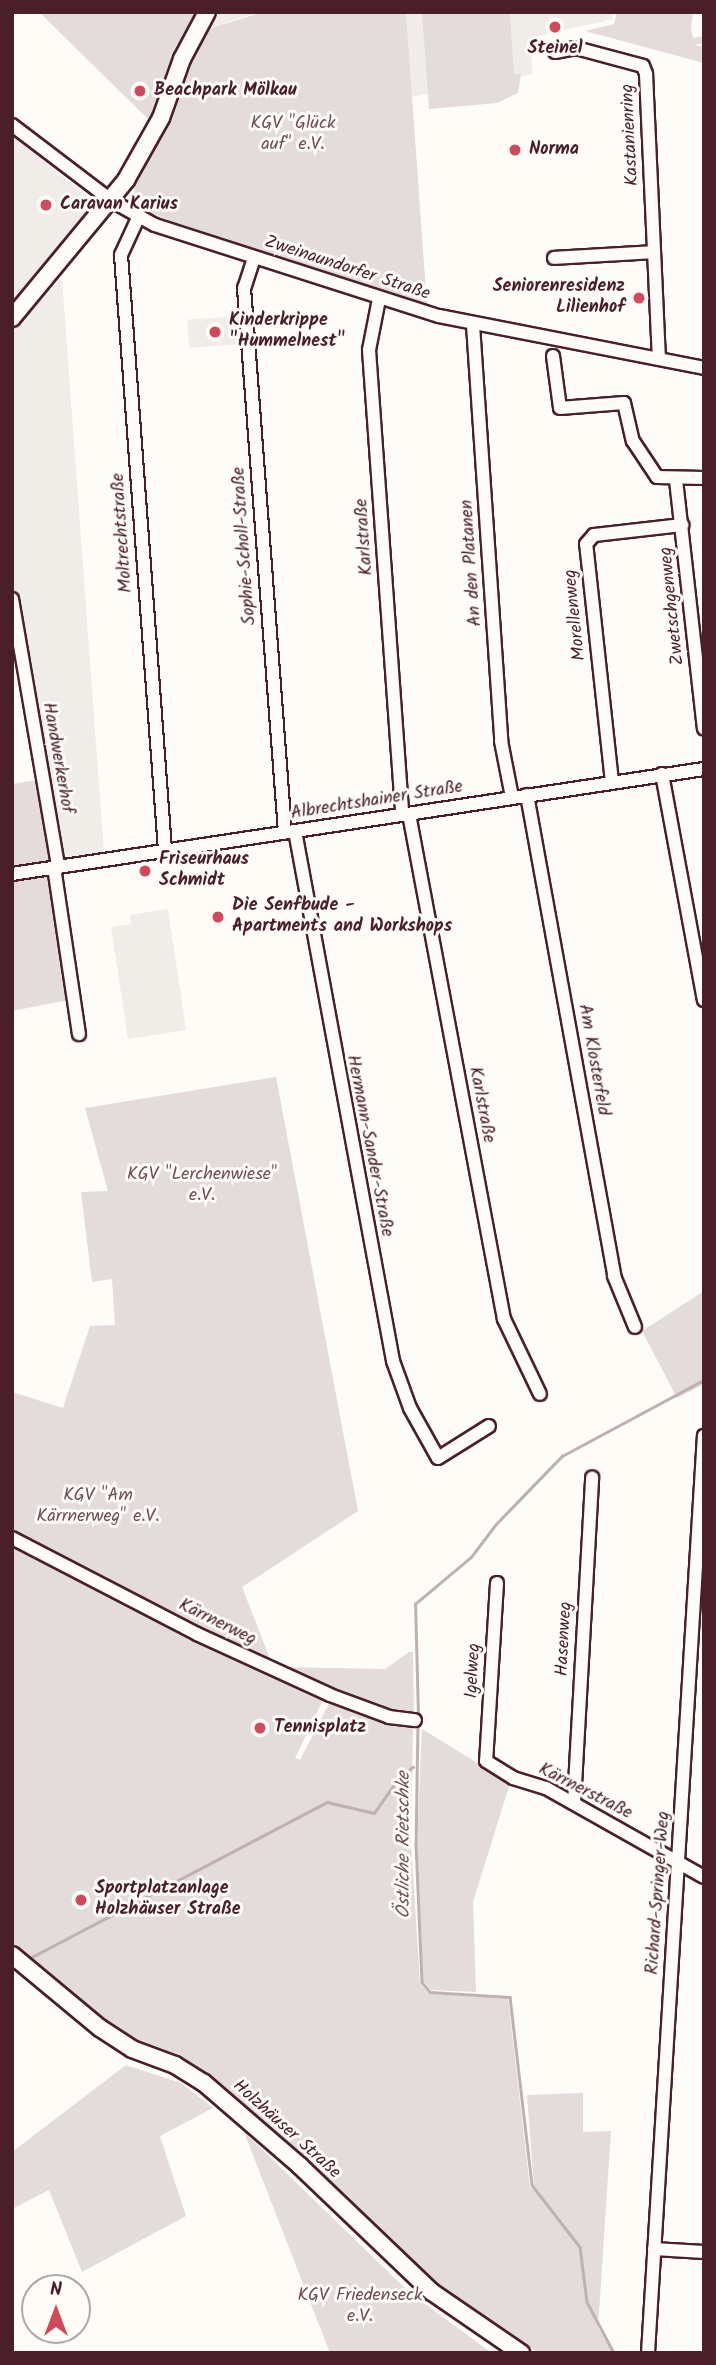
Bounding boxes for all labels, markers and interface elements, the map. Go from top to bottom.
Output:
marker: Steinel [547,19,563,35]
place label: Steinel [527,38,583,60]
place label: Beachpark Mölkau [154,80,297,102]
marker: Beachpark Mölkau [132,83,148,99]
street label: Kastanienring [618,83,644,187]
park label: KGV "Glück auf" e.V. [251,114,335,156]
place label: Norma [529,139,579,161]
marker: Norma [507,142,523,158]
place label: Caravan Karius [60,194,178,216]
marker: Caravan Karius [38,197,54,213]
street label: Zweinaundorfer Straße [262,232,432,306]
place label: Seniorenresidenz Lilienhof [493,277,625,320]
marker: Seniorenresidenz Lilienhof [631,290,647,306]
place label: Kinderkrippe "Hummelnest" [229,311,345,354]
marker: Kinderkrippe "Hummelnest" [207,324,223,340]
street label: Sophie-Scholl-Straße [229,466,261,626]
street label: Moltrechtstraße [108,472,138,594]
street label: Karlstraße [352,498,378,576]
street label: An den Platanen [457,499,487,627]
street label: Zwetschgenweg [656,546,690,666]
street label: Morellenweg [560,568,592,662]
street label: Handwerkerhof [37,701,77,815]
street label: Albrechtshainer Straße [289,777,465,825]
place label: Friseurhaus Schmidt [159,850,249,892]
marker: Friseurhaus Schmidt [137,863,153,879]
place label: Die Senfbude - Apartments and Workshops [232,896,452,939]
marker: Die Senfbude - Apartments and Workshops [210,909,226,925]
street label: Am Klosterfeld [573,1003,613,1117]
street label: Hermann-Sander-Straße [341,1053,397,1239]
street label: Karlstraße [463,1065,499,1145]
park label: KGV "Lerchenwiese" e.V. [127,1165,277,1208]
park label: KGV "Am Kärrnerweg" e.V. [37,1486,159,1528]
street label: Kärrnerweg [175,1595,259,1651]
street label: Hasenweg [552,1601,578,1677]
street label: Igelweg [462,1643,486,1699]
place label: Tennisplatz [274,1717,366,1739]
marker: Tennisplatz [252,1720,268,1736]
street label: Kärrnerstraße [534,1759,636,1825]
water label: Östliche Rietschke [394,1772,416,1918]
street label: Richard-Springer-Weg [643,1811,675,1975]
place label: Sportplatzanlage Holzhäuser Straße [95,1879,241,1922]
marker: Sportplatzanlage Holzhäuser Straße [73,1892,89,1908]
street label: Holzhäuser Straße [228,2076,344,2184]
north arrow [21,2274,91,2344]
text: N [50,2275,62,2305]
park label: KGV Friedenseck e.V. [297,2286,423,2328]

